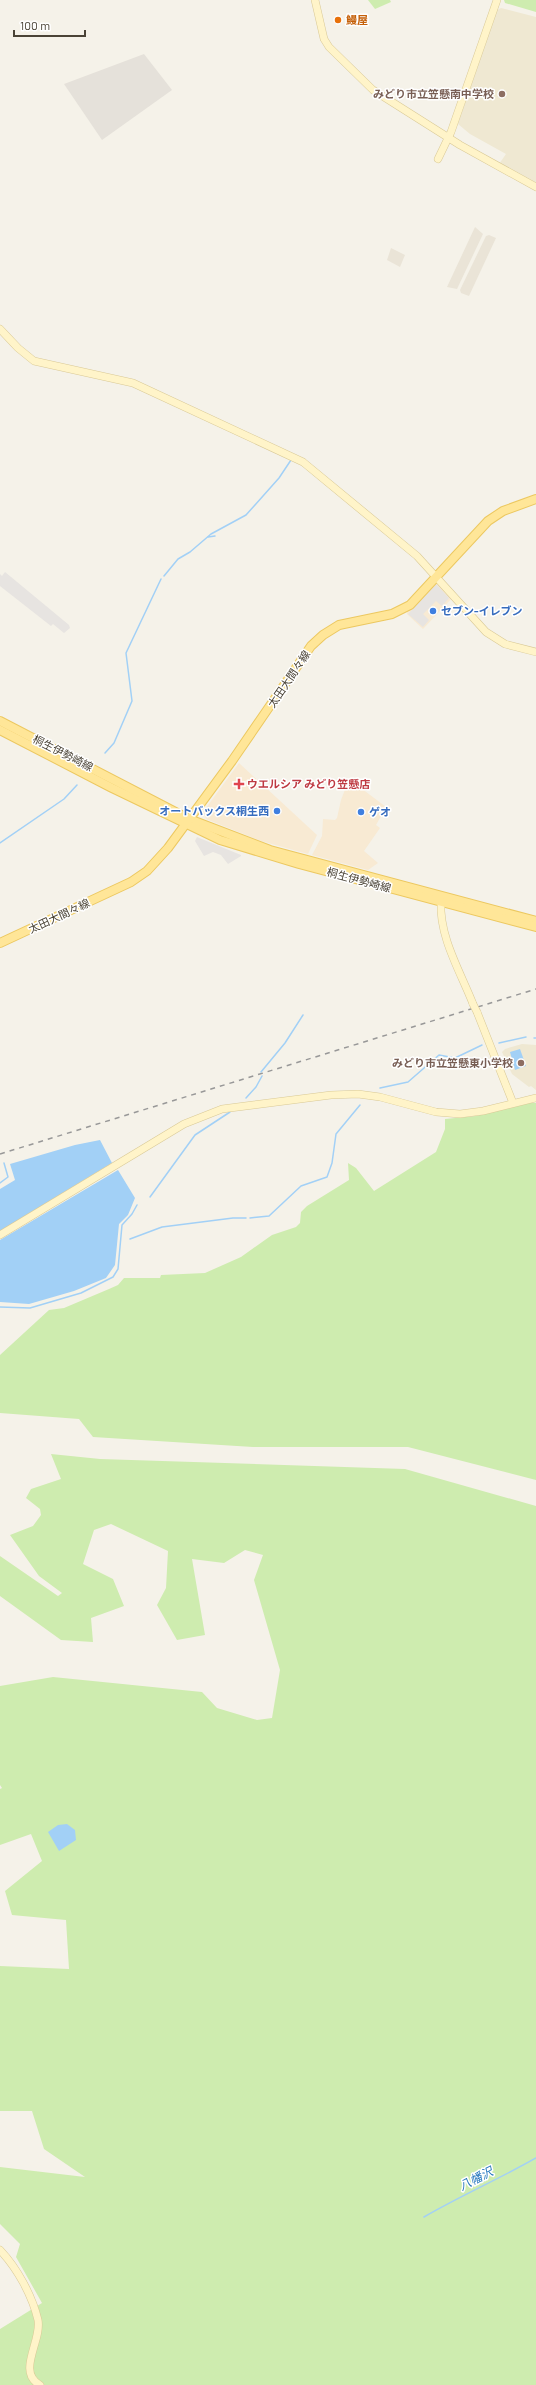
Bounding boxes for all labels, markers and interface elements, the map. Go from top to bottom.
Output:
scale bar [14,12,85,38]
place label: 鰻屋 [346,13,368,26]
marker: 鰻屋 [333,15,343,25]
text: 100 m [20,18,50,32]
place label: みどり市立笠懸南中学校 [373,87,494,100]
marker: みどり市立笠懸南中学校 [497,89,507,99]
place label: セブン-イレブン [441,604,523,617]
marker: セブン-イレブン [428,606,438,616]
street label: 太田大間々線 [265,648,312,710]
street label: 桐生伊勢崎線 [31,732,96,773]
place label: ウエルシア みどり笠懸店 [247,777,370,790]
marker: ウエルシア みどり笠懸店 [234,779,244,789]
place label: オートバックス桐生西 [159,804,269,817]
place label: ゲオ [369,805,391,818]
marker: オートバックス桐生西 [272,806,282,816]
marker: ゲオ [356,807,366,817]
street label: 桐生伊勢崎線 [326,865,393,894]
street label: 太田大間々線 [26,896,91,935]
place label: みどり市立笠懸東小学校 [392,1056,513,1069]
marker: みどり市立笠懸東小学校 [516,1058,526,1068]
water label: 八幡沢 [456,2163,497,2193]

